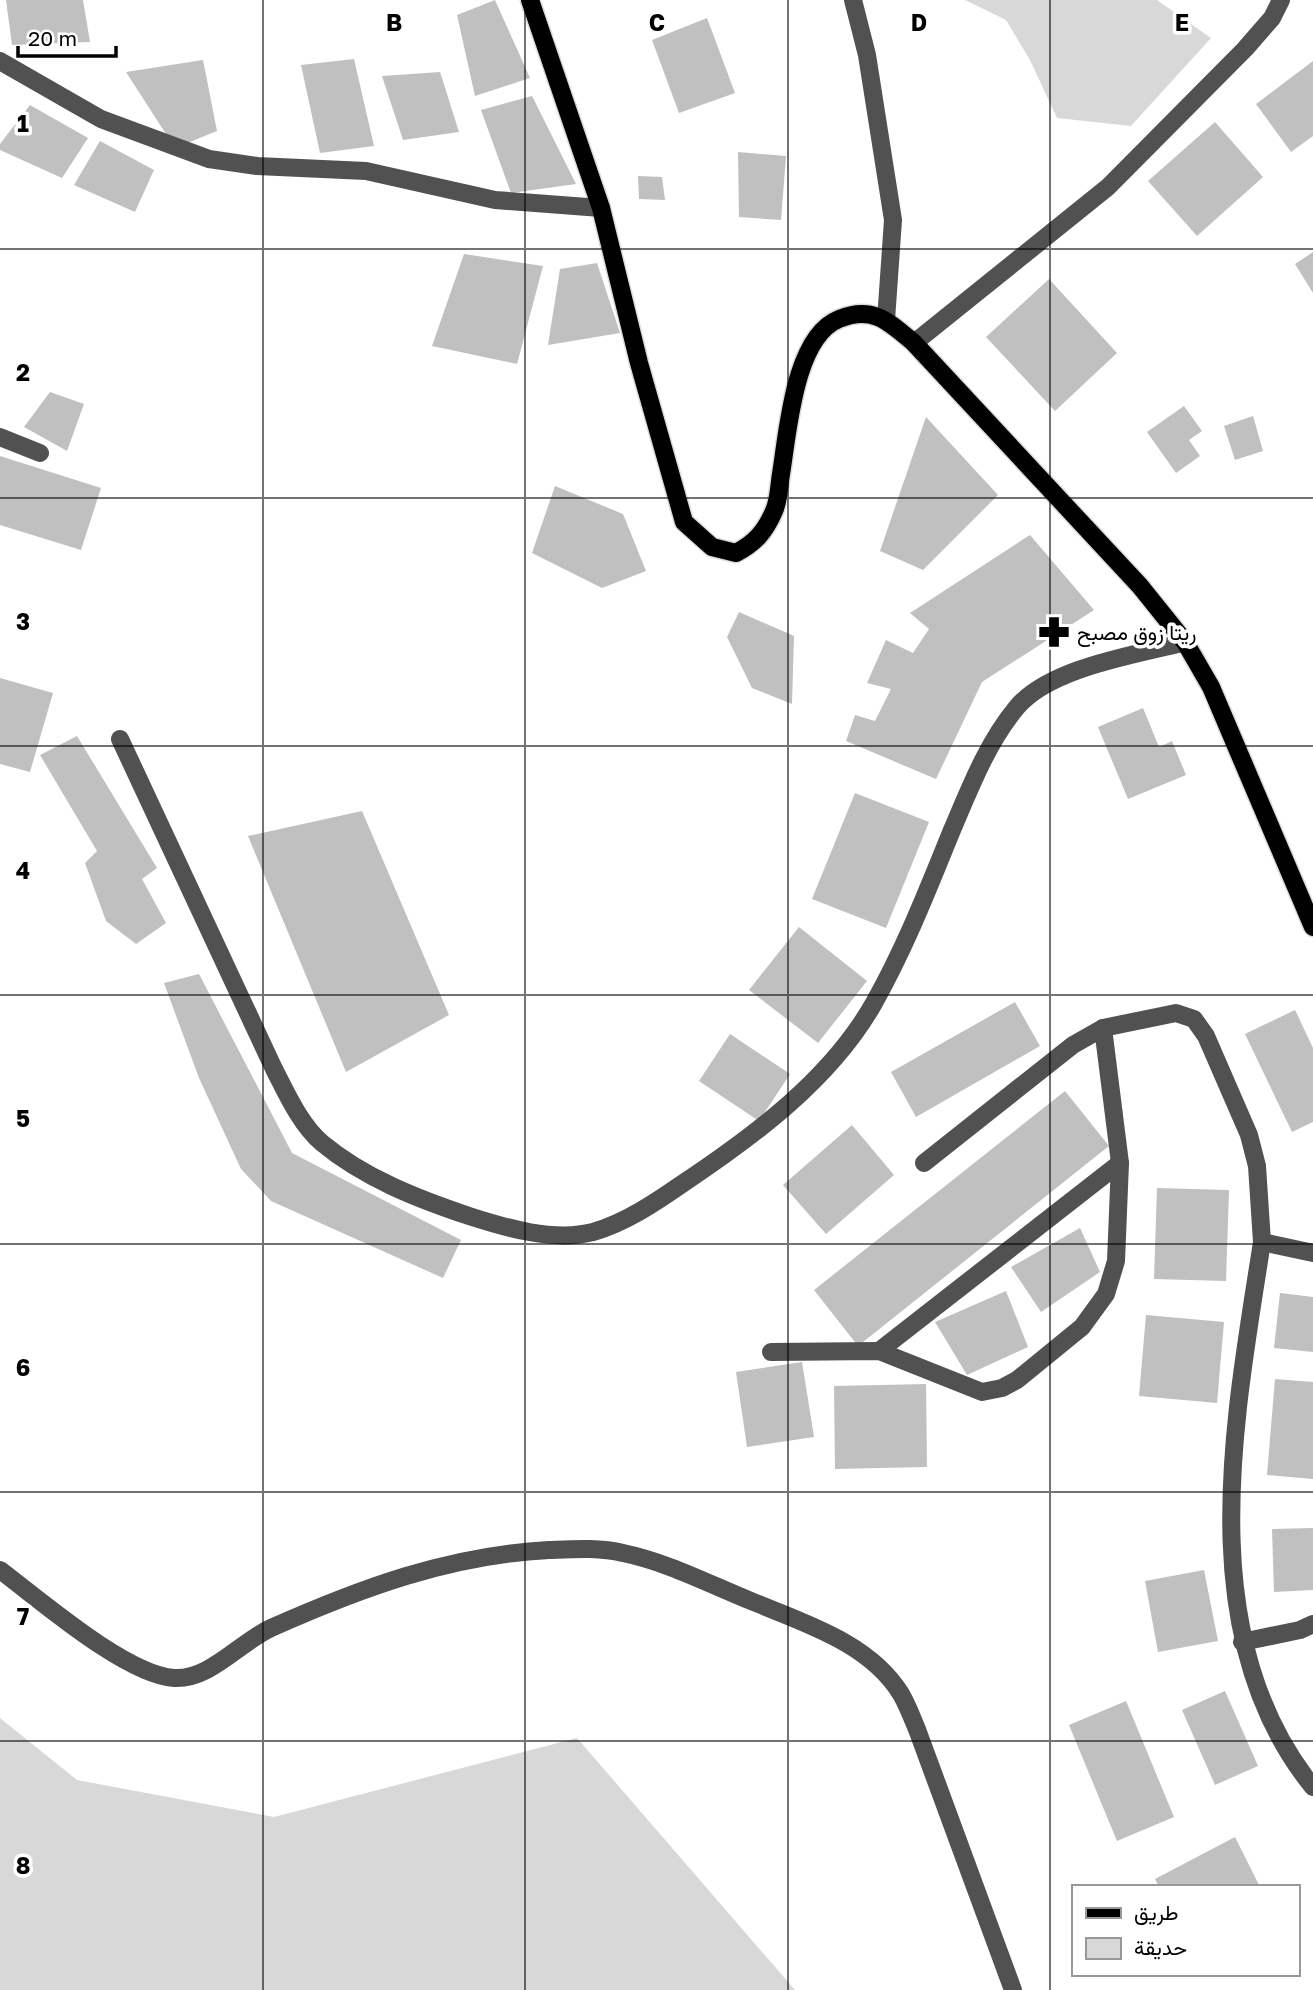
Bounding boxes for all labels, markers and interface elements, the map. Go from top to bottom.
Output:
text: B [386,8,402,36]
text: C [649,8,665,36]
text: D [911,8,927,36]
text: E [1175,8,1189,36]
scale bar [18,14,116,58]
text: 20 m [28,25,77,51]
text: 1 [17,109,29,137]
text: 2 [16,358,30,386]
text: 3 [16,607,30,635]
pharmacy icon: ريتا زوق مصبح [1037,615,1071,649]
place label: ريتا زوق مصبح [1077,619,1197,647]
text: 4 [16,856,30,884]
text: 5 [16,1104,30,1132]
text: 6 [16,1353,30,1381]
text: 7 [17,1602,29,1630]
text: 8 [16,1851,30,1879]
legend [1072,1885,1299,1976]
text: طريق [1134,1899,1179,1926]
text: حديقة [1134,1934,1187,1960]

